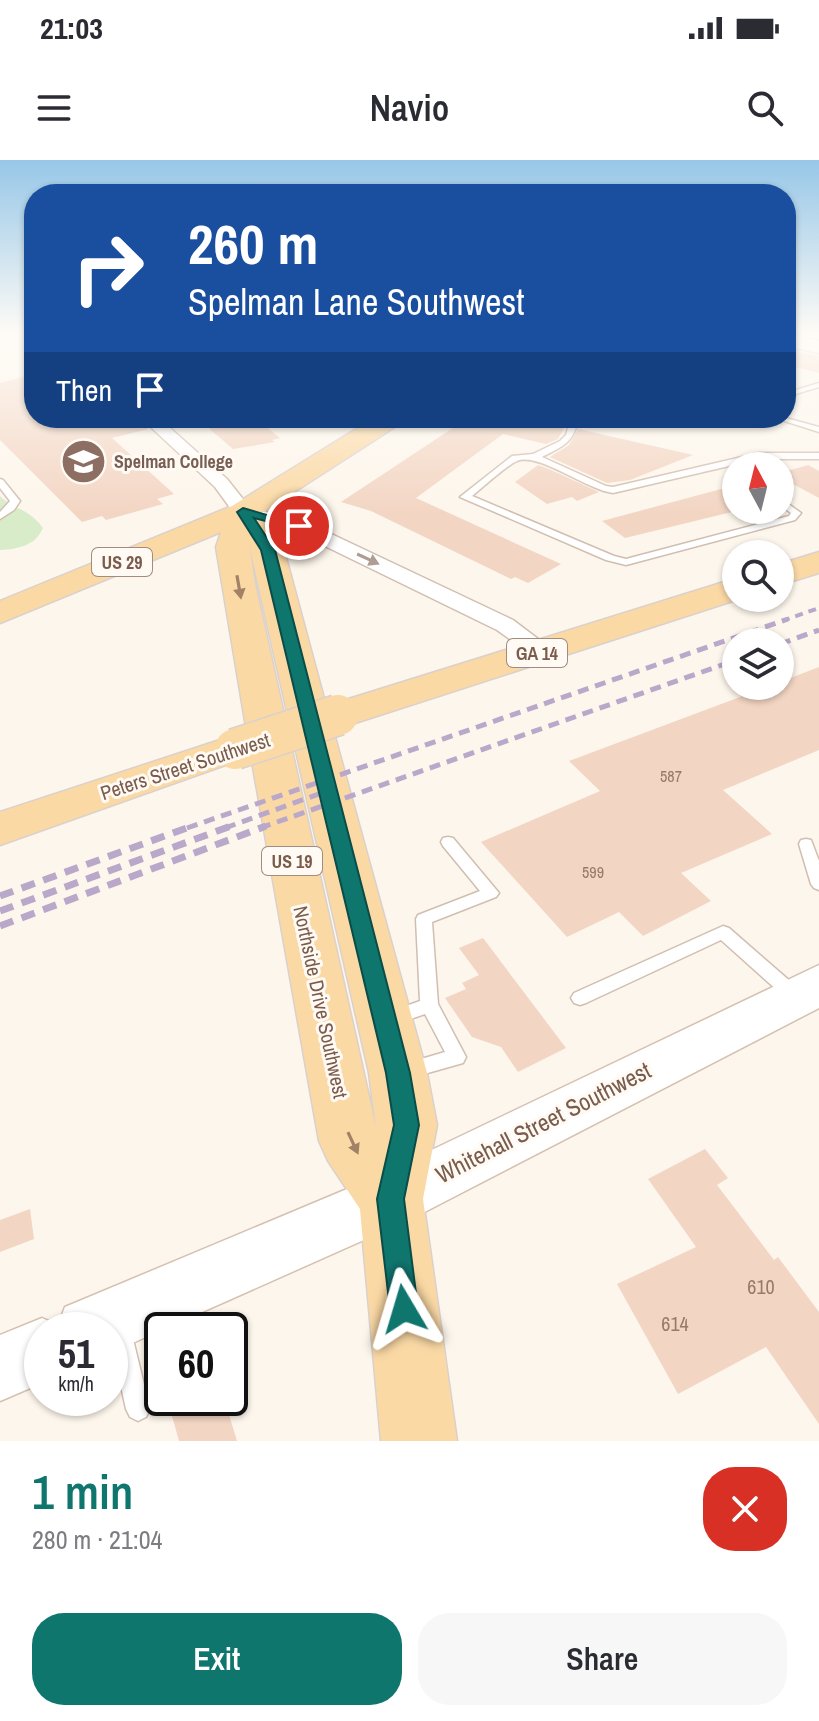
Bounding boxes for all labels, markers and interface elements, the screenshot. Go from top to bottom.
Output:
text: 21:03 [40,8,103,48]
text: Navio [370,84,449,132]
icon: menu [32,86,76,130]
icon: search [743,86,787,130]
text: 260 m [188,206,318,281]
icon: right [56,216,160,320]
text: Spelman Lane Southwest [188,278,524,326]
icon: arrive [128,368,172,412]
text: Then [56,370,112,410]
school or university icon: Spelman College [59,437,107,485]
place label: Spelman College [114,449,233,474]
north arrow [722,452,794,524]
map controls [722,452,794,700]
pin [265,492,333,560]
icon: arrive [277,504,321,548]
button: search [722,540,794,612]
road number: US 29 [92,548,152,576]
one-way arrow [356,552,380,566]
one-way arrow [233,575,245,600]
button: layers [722,628,794,700]
road number: GA 14 [507,639,567,667]
street label: Peters Street Southwest [97,726,274,806]
house number: 587 [660,765,682,787]
road number: US 19 [262,847,322,875]
house number: 599 [582,861,604,883]
street label: Northside Drive Southwest [287,903,355,1101]
street label: Whitehall Street Southwest [430,1054,656,1190]
one-way arrow [346,1131,359,1154]
position arrow [362,1267,446,1351]
house number: 610 [747,1273,775,1300]
house number: 614 [661,1310,689,1337]
speed limit sign: 60 [144,1312,248,1416]
text: 51 [58,1327,94,1380]
text: km/h [58,1370,94,1397]
text: 1 min [32,1459,133,1524]
button: close [703,1467,787,1551]
text: 280 m · 21:04 [32,1522,162,1557]
button: Exit [32,1613,402,1705]
button: Share [418,1613,787,1705]

